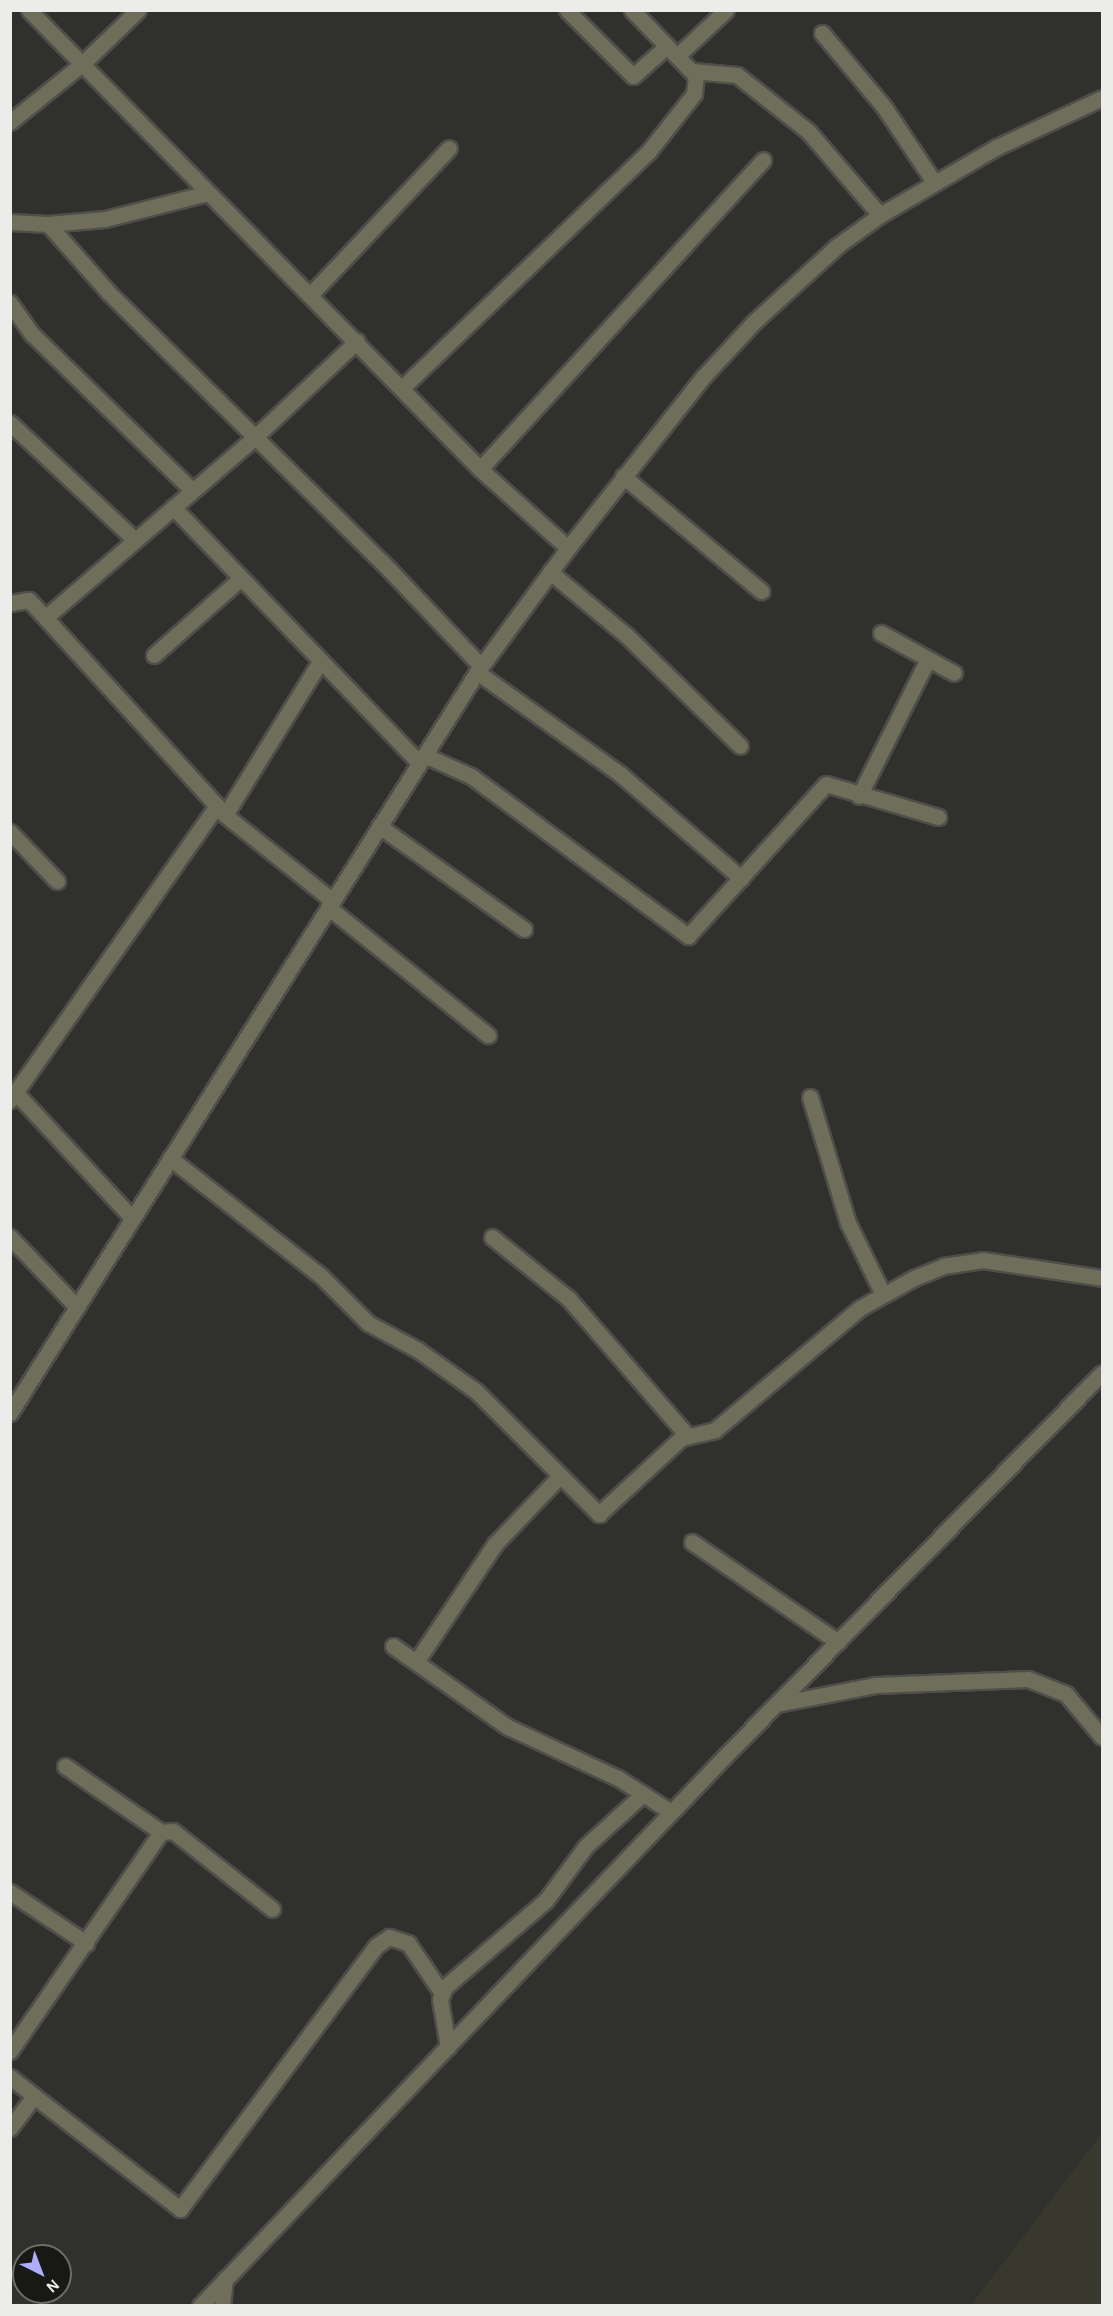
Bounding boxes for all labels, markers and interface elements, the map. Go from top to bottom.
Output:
north arrow [12,2244,72,2304]
text: N [43,2276,62,2296]

